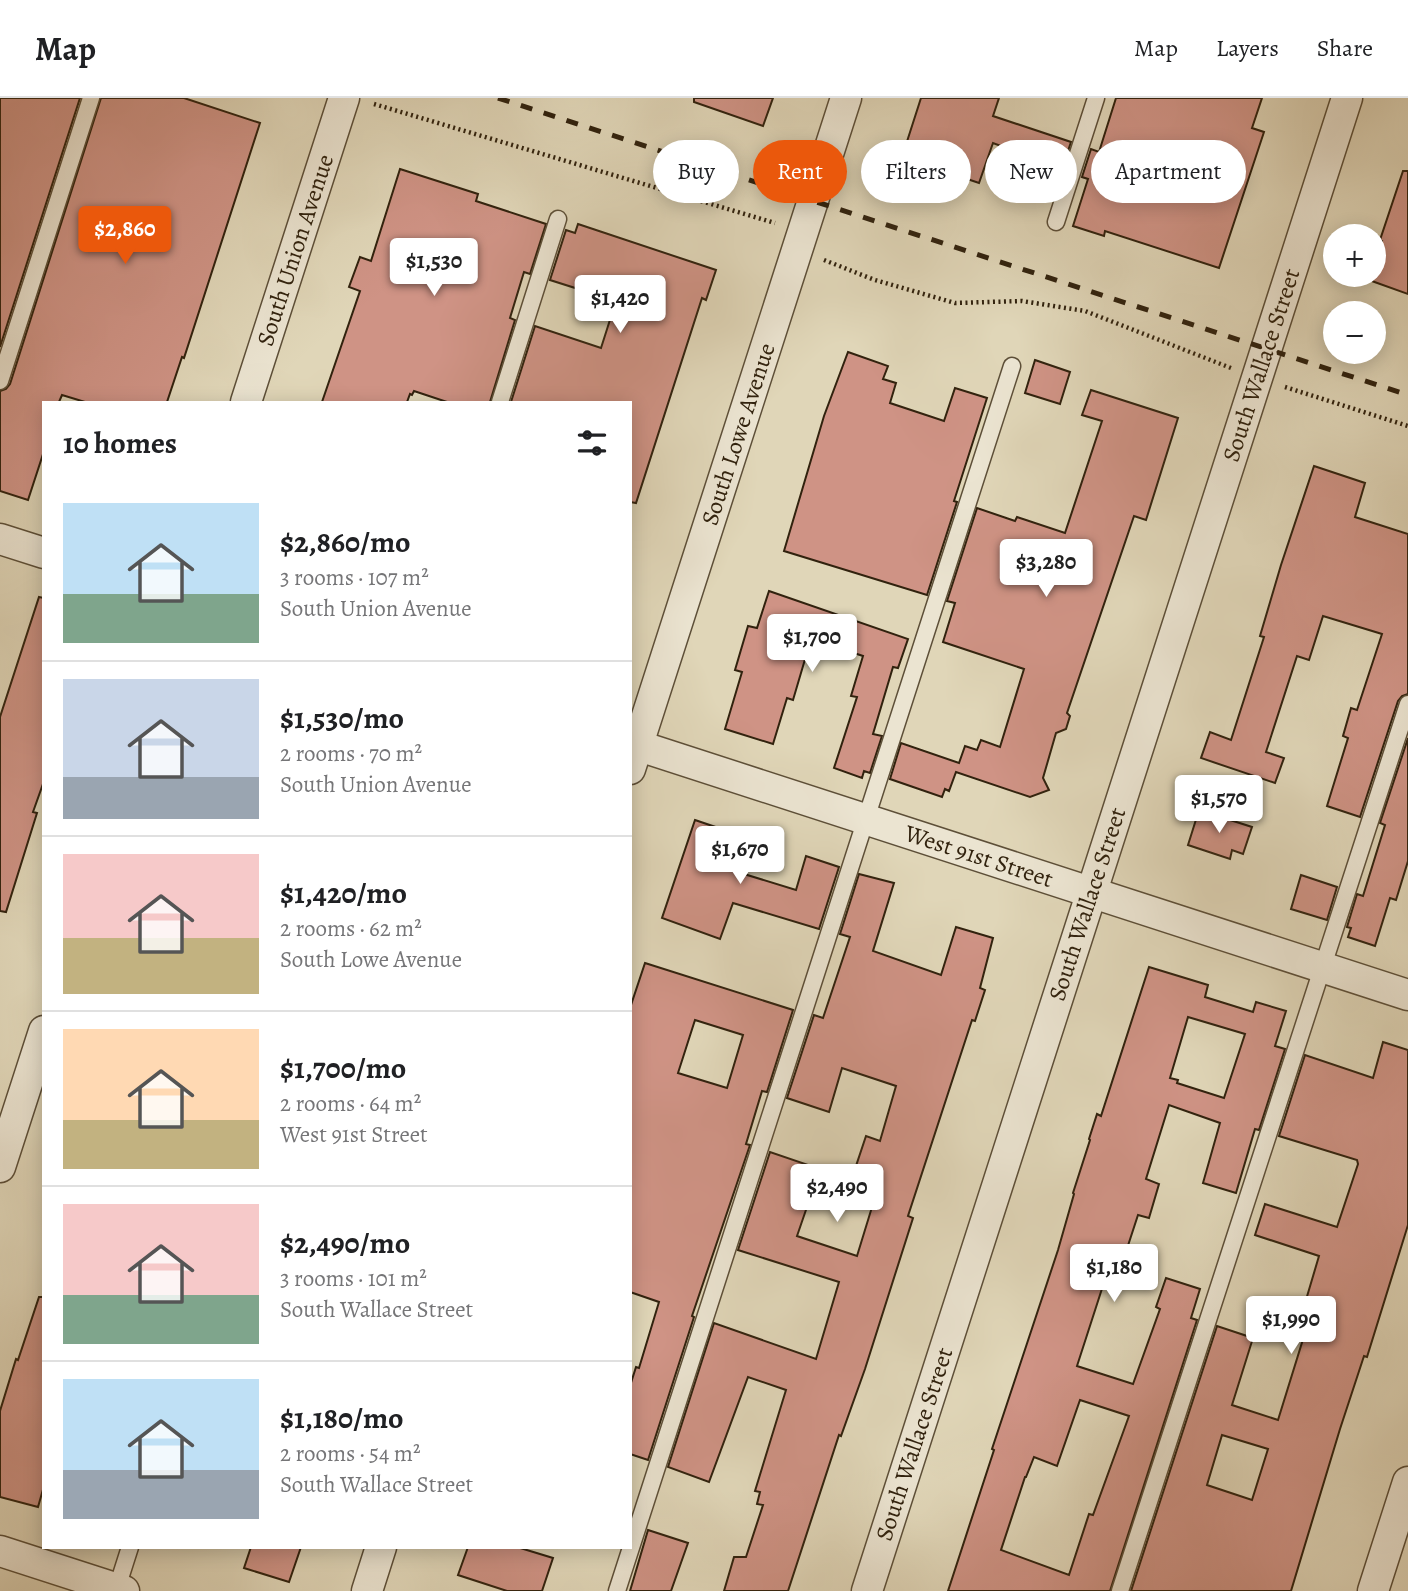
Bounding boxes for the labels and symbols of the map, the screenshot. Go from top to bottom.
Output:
street label: South Union Avenue [249,150,341,350]
pin: $2,860 [68,206,182,266]
pin: $1,530 [377,238,491,298]
street label: South Wallace Street [1215,264,1307,466]
pin: $1,420 [563,275,677,335]
street label: South Lowe Avenue [693,339,783,529]
pin: $3,280 [989,540,1103,599]
pin: $1,700 [755,614,869,674]
pin: $1,570 [1162,776,1276,835]
street label: South Wallace Street [1041,803,1133,1005]
street label: West 91st Street [900,817,1057,895]
pin: $1,670 [683,826,797,886]
pin: $2,490 [780,1164,894,1224]
pin: $1,180 [1057,1244,1171,1304]
pin: $1,990 [1234,1296,1348,1356]
street label: South Wallace Street [868,1343,960,1545]

